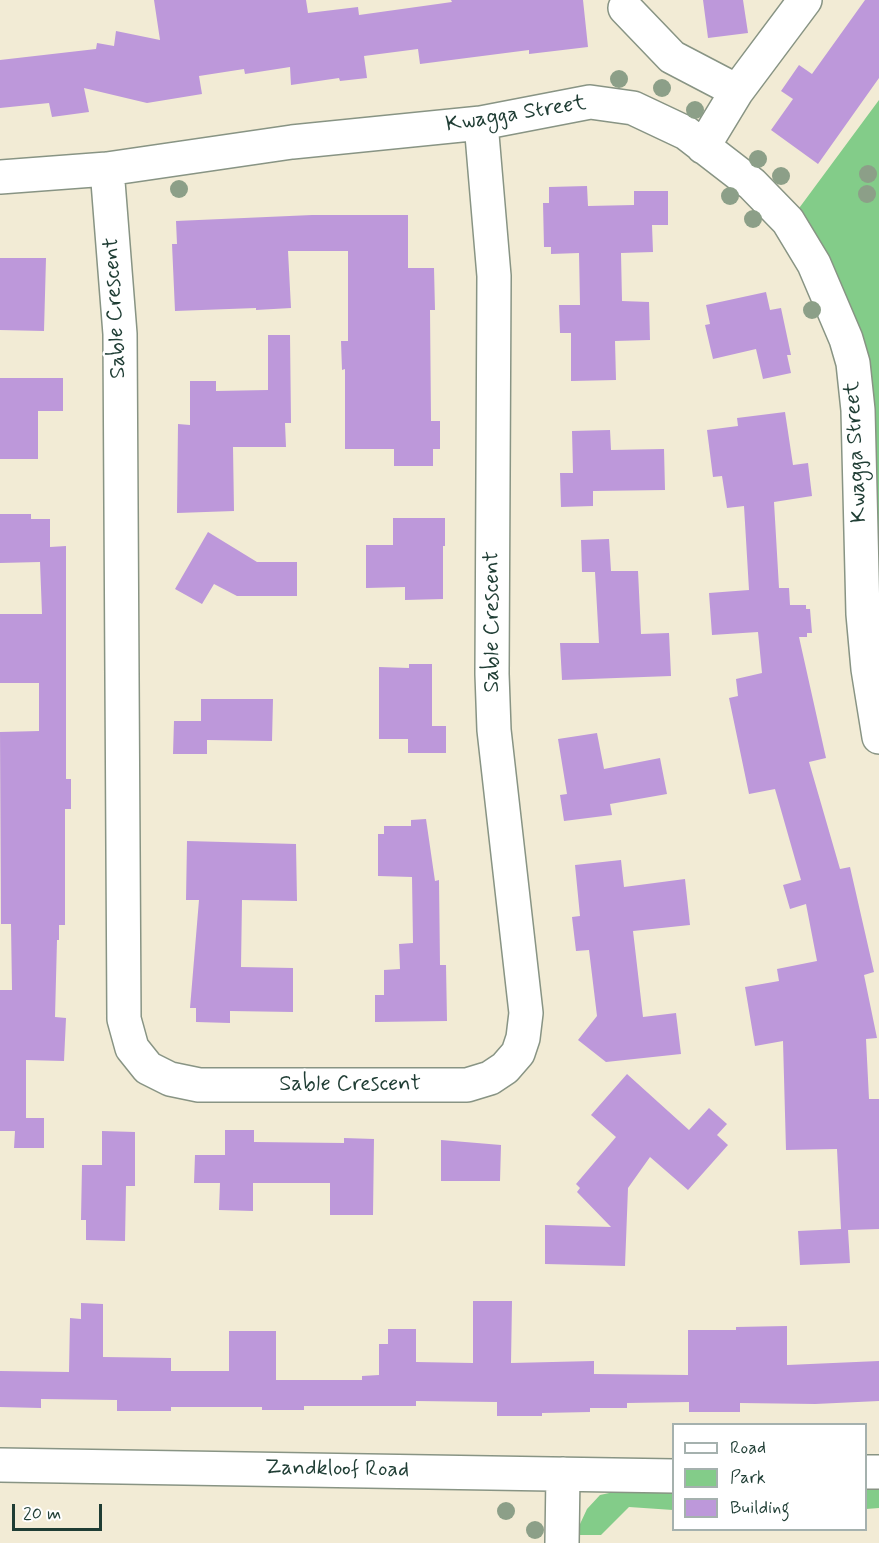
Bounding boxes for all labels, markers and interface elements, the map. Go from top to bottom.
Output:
street label: Kwagga Street [444,91,588,139]
street label: Sable Crescent [99,237,133,379]
street label: Kwagga Street [840,381,874,523]
street label: Sable Crescent [480,551,506,693]
street label: Sable Crescent [279,1072,421,1098]
legend [672,1423,867,1531]
text: Road [730,1436,766,1460]
street label: Zandkloof Road [265,1456,409,1484]
text: Park [730,1466,766,1490]
scale bar [15,1492,105,1530]
text: Building [730,1496,790,1520]
text: 20 m [23,1502,61,1526]

